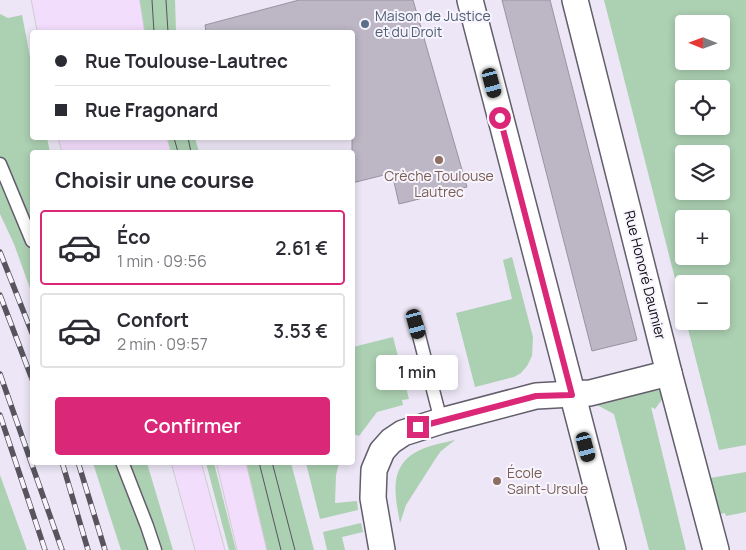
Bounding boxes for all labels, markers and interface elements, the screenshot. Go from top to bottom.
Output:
place label: Maison de Justice et du Droit [375,6,491,41]
north arrow [675,15,730,70]
map controls [675,15,730,330]
marker: Maison de Justice et du Droit [359,18,371,30]
text: Rue Toulouse-Lautrec [85,48,288,74]
car [480,67,503,99]
button: locate [675,80,730,135]
text: Rue Fragonard [85,97,218,123]
route start [489,107,511,129]
button: layers [675,145,730,200]
marker: Crèche Toulouse Lautrec [433,154,445,166]
text: Choisir une course [55,165,254,195]
place label: Crèche Toulouse Lautrec [384,166,494,201]
street label: Rue Honoré Daumier [620,208,671,341]
button: + [675,210,730,265]
text: Éco [117,224,151,250]
icon: car [57,225,102,270]
text: 2.61 € [275,235,328,261]
text: 1 min · 09:56 [117,250,207,272]
button: − [675,275,730,330]
text: Confort [117,307,189,333]
icon: car [57,308,102,353]
car [404,308,427,340]
text: 3.53 € [273,318,328,344]
text: 2 min · 09:57 [117,333,208,355]
callout: 1 min [377,354,459,390]
text: 1 min [398,361,436,383]
button: Confirmer [55,397,330,455]
route end [407,416,429,438]
car [574,431,597,463]
place label: École Saint-Ursule [507,463,588,498]
marker: École Saint-Ursule [491,475,503,487]

